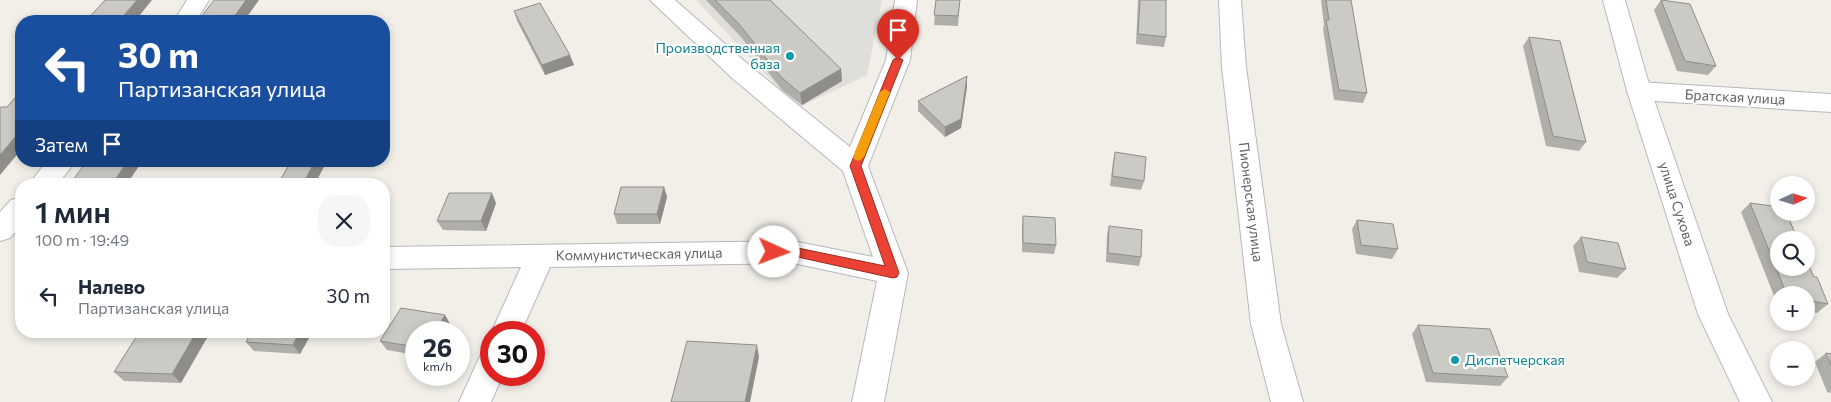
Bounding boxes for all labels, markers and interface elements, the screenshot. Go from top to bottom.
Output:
pin [877,9,919,60]
icon: arrive [884,16,912,44]
text: 30 m [118,32,199,75]
icon: left [35,35,100,100]
place label: Производственная база [655,39,780,72]
marker: Производственная база [784,50,796,62]
text: Партизанская улица [118,75,326,102]
street label: Братская улица [1684,85,1786,108]
icon: arrive [98,130,126,158]
text: Затем [35,133,88,156]
street label: Пионерская улица [1236,141,1267,263]
street label: улица Сухова [1656,160,1699,248]
north arrow [1770,176,1815,221]
map controls [1770,176,1815,386]
text: 1 мин [35,192,111,229]
button: close [318,195,370,247]
position arrow [747,225,799,277]
text: 100 m · 19:49 [35,230,129,249]
button: search [1770,231,1815,276]
street label: Коммунистическая улица [556,244,722,263]
text: Налево [78,275,145,298]
icon: left [35,282,63,310]
text: 30 m [327,284,370,307]
button: + [1770,286,1815,331]
text: Партизанская улица [78,298,229,317]
speed limit sign: 30 [480,321,545,386]
text: 26 [423,332,452,362]
button: − [1770,341,1815,386]
place label: Диспетчерская [1465,351,1565,368]
marker: Диспетчерская [1449,354,1461,366]
text: km/h [423,359,452,373]

